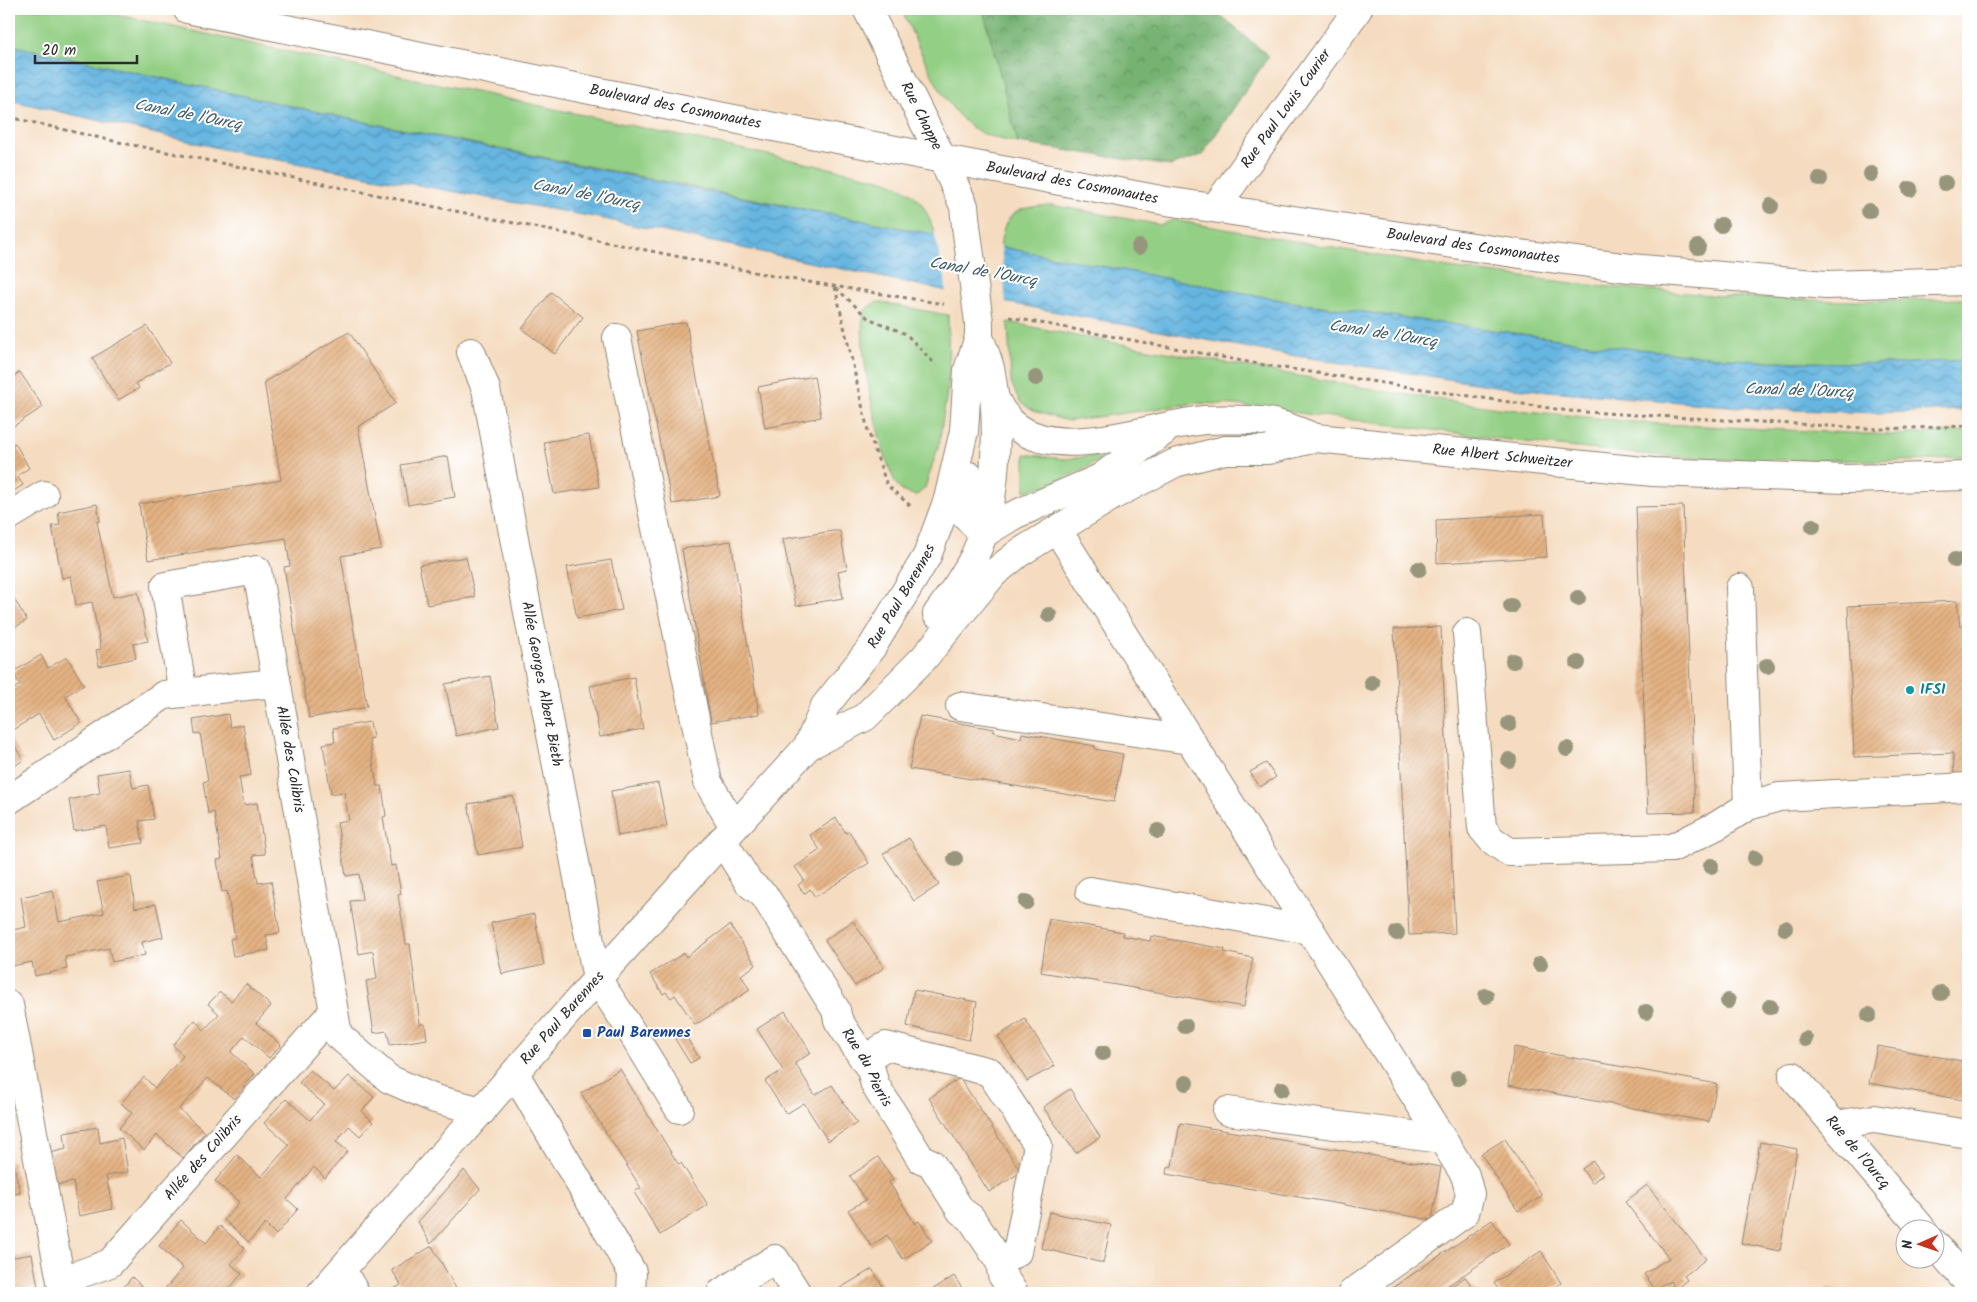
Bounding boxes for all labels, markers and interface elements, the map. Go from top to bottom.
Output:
scale bar [35,32,138,64]
text: 20 m [42,39,76,63]
street label: Rue Paul Louis Courier [1235,43,1338,174]
street label: Boulevard des Cosmonautes [587,78,764,136]
street label: Rue Chappe [894,78,948,155]
water label: Canal de l'Ourcq [132,92,245,138]
street label: Boulevard des Cosmonautes [984,155,1161,211]
water label: Canal de l'Ourcq [530,172,643,218]
street label: Boulevard des Cosmonautes [1385,222,1562,271]
water label: Canal de l'Ourcq [927,250,1040,294]
water label: Canal de l'Ourcq [1327,313,1440,355]
water label: Canal de l'Ourcq [1744,377,1855,405]
street label: Rue Albert Schweitzer [1431,438,1574,476]
street label: Rue Paul Barennes [861,540,942,654]
street label: Allée Georges Albert Bieth [514,599,569,769]
place label: IFSI [1920,678,1946,702]
marker: IFSI [1904,684,1916,696]
street label: Allée des Colibris [269,704,311,815]
street label: Rue Paul Barennes [515,965,611,1070]
place label: Paul Barennes [597,1021,691,1045]
street label: Rue du Pierris [835,1024,899,1113]
marker: Paul Barennes [581,1027,593,1039]
street label: Allée des Colibris [158,1109,249,1206]
street label: Rue de l'Ourcq [1819,1110,1896,1195]
north arrow [1894,1220,1944,1270]
text: N [1897,1239,1919,1249]

